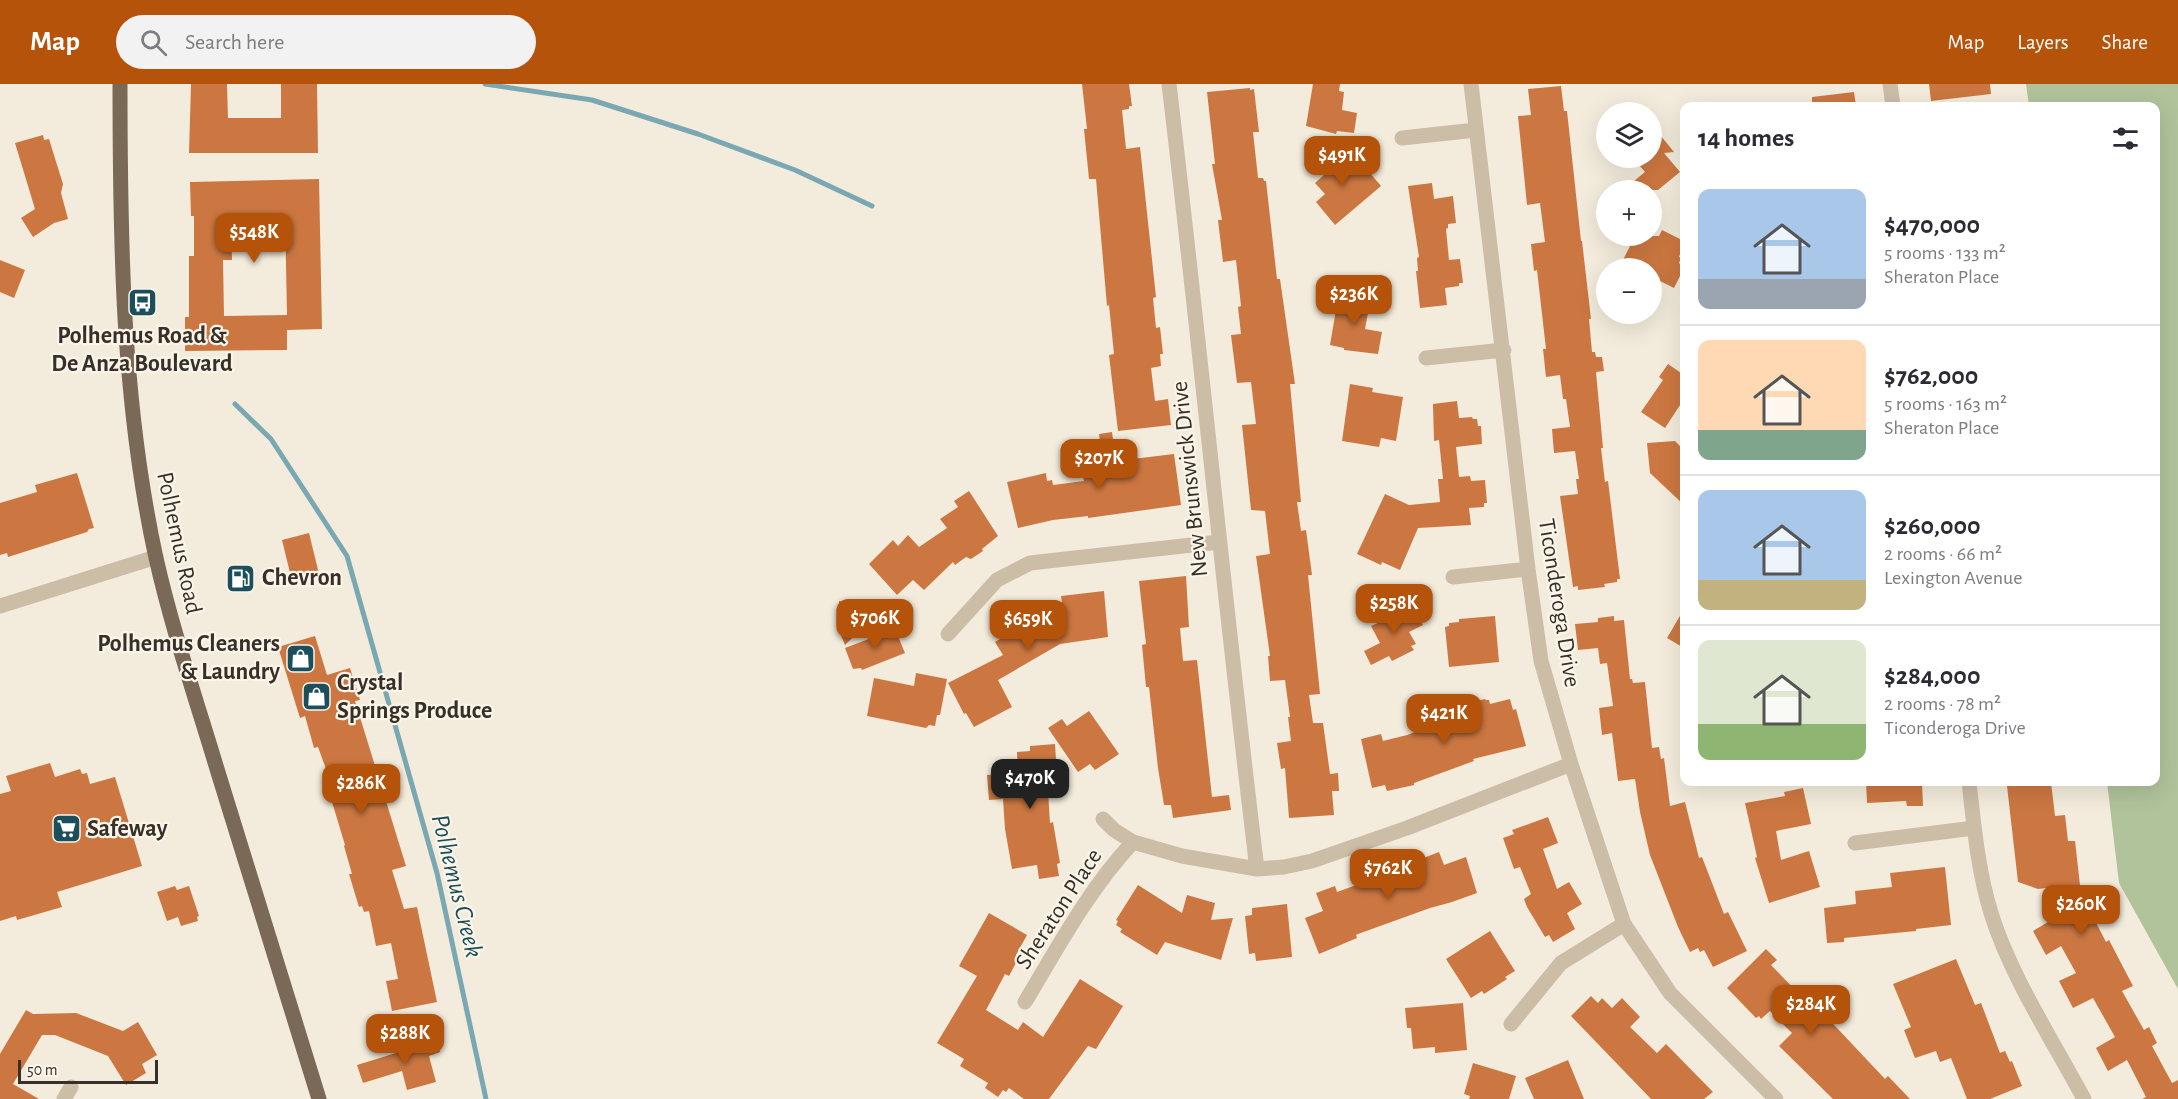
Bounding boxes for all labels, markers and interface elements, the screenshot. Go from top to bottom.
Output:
search box [116,15,536,69]
icon: search [137,26,170,59]
text: Map [30,28,80,56]
text: Search here [185,31,284,53]
text: Map [1948,32,1984,53]
text: Layers [2017,32,2068,53]
text: Share [2101,32,2148,53]
map controls [1596,102,1662,324]
button: layers [1596,102,1662,168]
icon: filters [2109,122,2142,155]
text: 14 homes [1698,125,1794,151]
pin: $491K [1300,136,1384,187]
text: $491K [1318,145,1366,165]
button: + [1596,180,1662,246]
text: $470,000 [1884,212,1980,238]
pin: $548K [212,213,296,264]
icon: home [1746,213,1818,285]
text: $548K [229,222,279,242]
text: 5 rooms · 133 m² [1884,243,2006,263]
button: − [1596,258,1662,324]
text: Sheraton Place [1884,267,1999,287]
pin: $236K [1312,275,1396,326]
text: $236K [1330,284,1378,304]
bus stop icon: Polhemus Road & De Anza Boulevard [126,287,158,319]
place label: Polhemus Road & De Anza Boulevard [51,324,233,376]
text: $762,000 [1884,363,1978,389]
icon: home [1746,364,1818,436]
street label: New Brunswick Drive [1168,380,1212,578]
text: 5 rooms · 163 m² [1884,394,2007,414]
text: Sheraton Place [1884,418,1999,438]
pin: $207K [1057,439,1141,490]
text: $207K [1074,448,1124,468]
street label: Polhemus Road [152,470,206,616]
text: $260,000 [1884,513,1981,539]
icon: home [1746,514,1818,586]
street label: Ticonderoga Drive [1534,517,1584,689]
text: 2 rooms · 66 m² [1884,544,2002,564]
fuel station icon: Chevron [225,562,257,594]
place label: Chevron [262,566,342,590]
text: Lexington Avenue [1884,568,2023,588]
pin: $258K [1352,584,1436,635]
text: $258K [1370,593,1418,613]
pin: $706K [833,599,917,650]
pin: $659K [986,600,1070,651]
text: $706K [850,608,900,628]
text: $659K [1004,609,1052,629]
place label: Polhemus Cleaners & Laundry [97,632,280,684]
shop icon: Polhemus Cleaners & Laundry [285,642,317,674]
text: $284,000 [1884,663,1980,689]
icon: home [1746,664,1818,736]
place label: Crystal Springs Produce [337,671,492,723]
shop icon: Crystal Springs Produce [300,681,332,713]
pin: $421K [1402,694,1486,745]
text: 2 rooms · 78 m² [1884,694,2001,714]
text: $421K [1420,703,1468,723]
text: Ticonderoga Drive [1884,718,2026,738]
pin: $470K [988,759,1072,810]
pin: $286K [319,764,403,815]
text: $470K [1005,768,1055,788]
text: $286K [336,773,386,793]
water label: Polhemus Creek [427,812,487,960]
supermarket icon: Safeway [50,813,82,845]
place label: Safeway [87,817,168,841]
street label: Sheraton Place [1011,845,1107,973]
pin: $762K [1346,849,1430,900]
text: $762K [1364,858,1412,878]
pin: $260K [2039,885,2123,936]
text: $260K [2056,894,2106,914]
pin: $284K [1769,985,1853,1036]
text: $284K [1786,994,1836,1014]
pin: $288K [363,1014,447,1065]
text: $288K [380,1023,430,1043]
scale bar [18,1057,158,1084]
text: 50 m [27,1062,58,1078]

